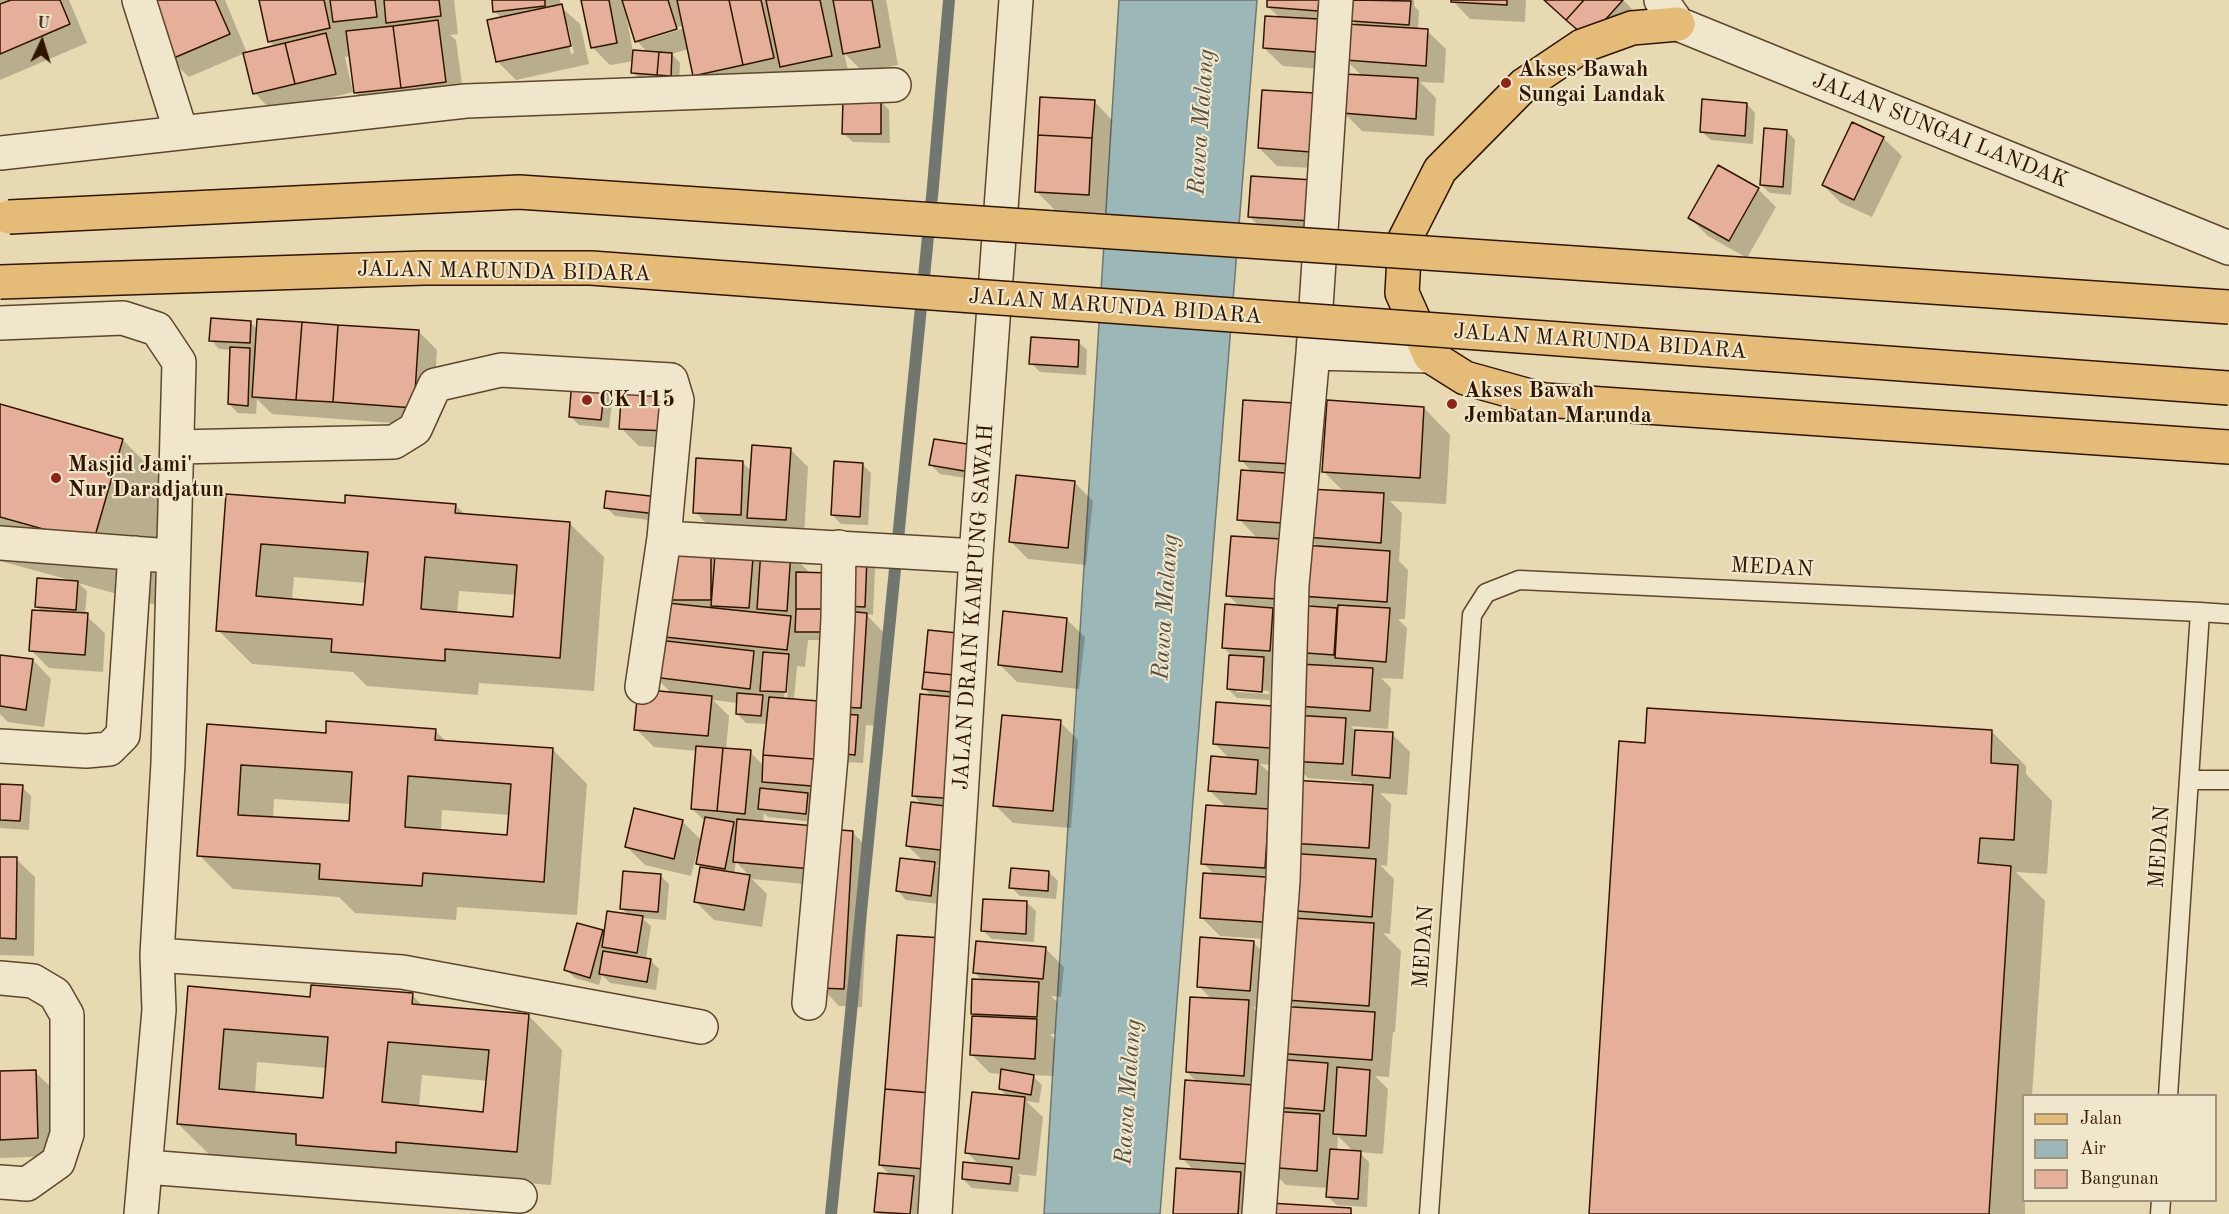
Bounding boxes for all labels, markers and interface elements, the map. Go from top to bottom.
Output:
north arrow [12,12,72,72]
text: U [36,16,50,32]
water label: Rawa Malang [1183,48,1221,196]
place label: Akses Bawah Sungai Landak [1518,57,1665,108]
street label: JALAN SUNGAI LANDAK [1808,68,2072,194]
marker: Akses Bawah Sungai Landak [1499,76,1513,90]
street label: JALAN MARUNDA BIDARA [357,256,651,288]
street label: JALAN MARUNDA BIDARA [967,284,1263,330]
street label: JALAN MARUNDA BIDARA [1452,319,1748,365]
place label: Akses Bawah Jembatan Marunda [1464,378,1652,430]
place label: CK 115 [599,387,675,413]
marker: CK 115 [580,393,594,407]
marker: Akses Bawah Jembatan Marunda [1445,397,1459,411]
street label: JALAN DRAIN KAMPUNG SAWAH [948,423,1000,791]
place label: Masjid Jami' Nur Daradjatun [68,452,224,504]
marker: Masjid Jami' Nur Daradjatun [49,471,63,485]
water label: Rawa Malang [1147,533,1185,681]
street label: MEDAN [1730,553,1814,583]
street label: MEDAN [2144,805,2176,889]
street label: MEDAN [1408,905,1440,989]
water label: Rawa Malang [1110,1018,1148,1166]
legend [2022,1094,2217,1202]
text: Jalan [2080,1110,2122,1128]
text: Air [2080,1140,2106,1158]
text: Bangunan [2080,1170,2159,1188]

